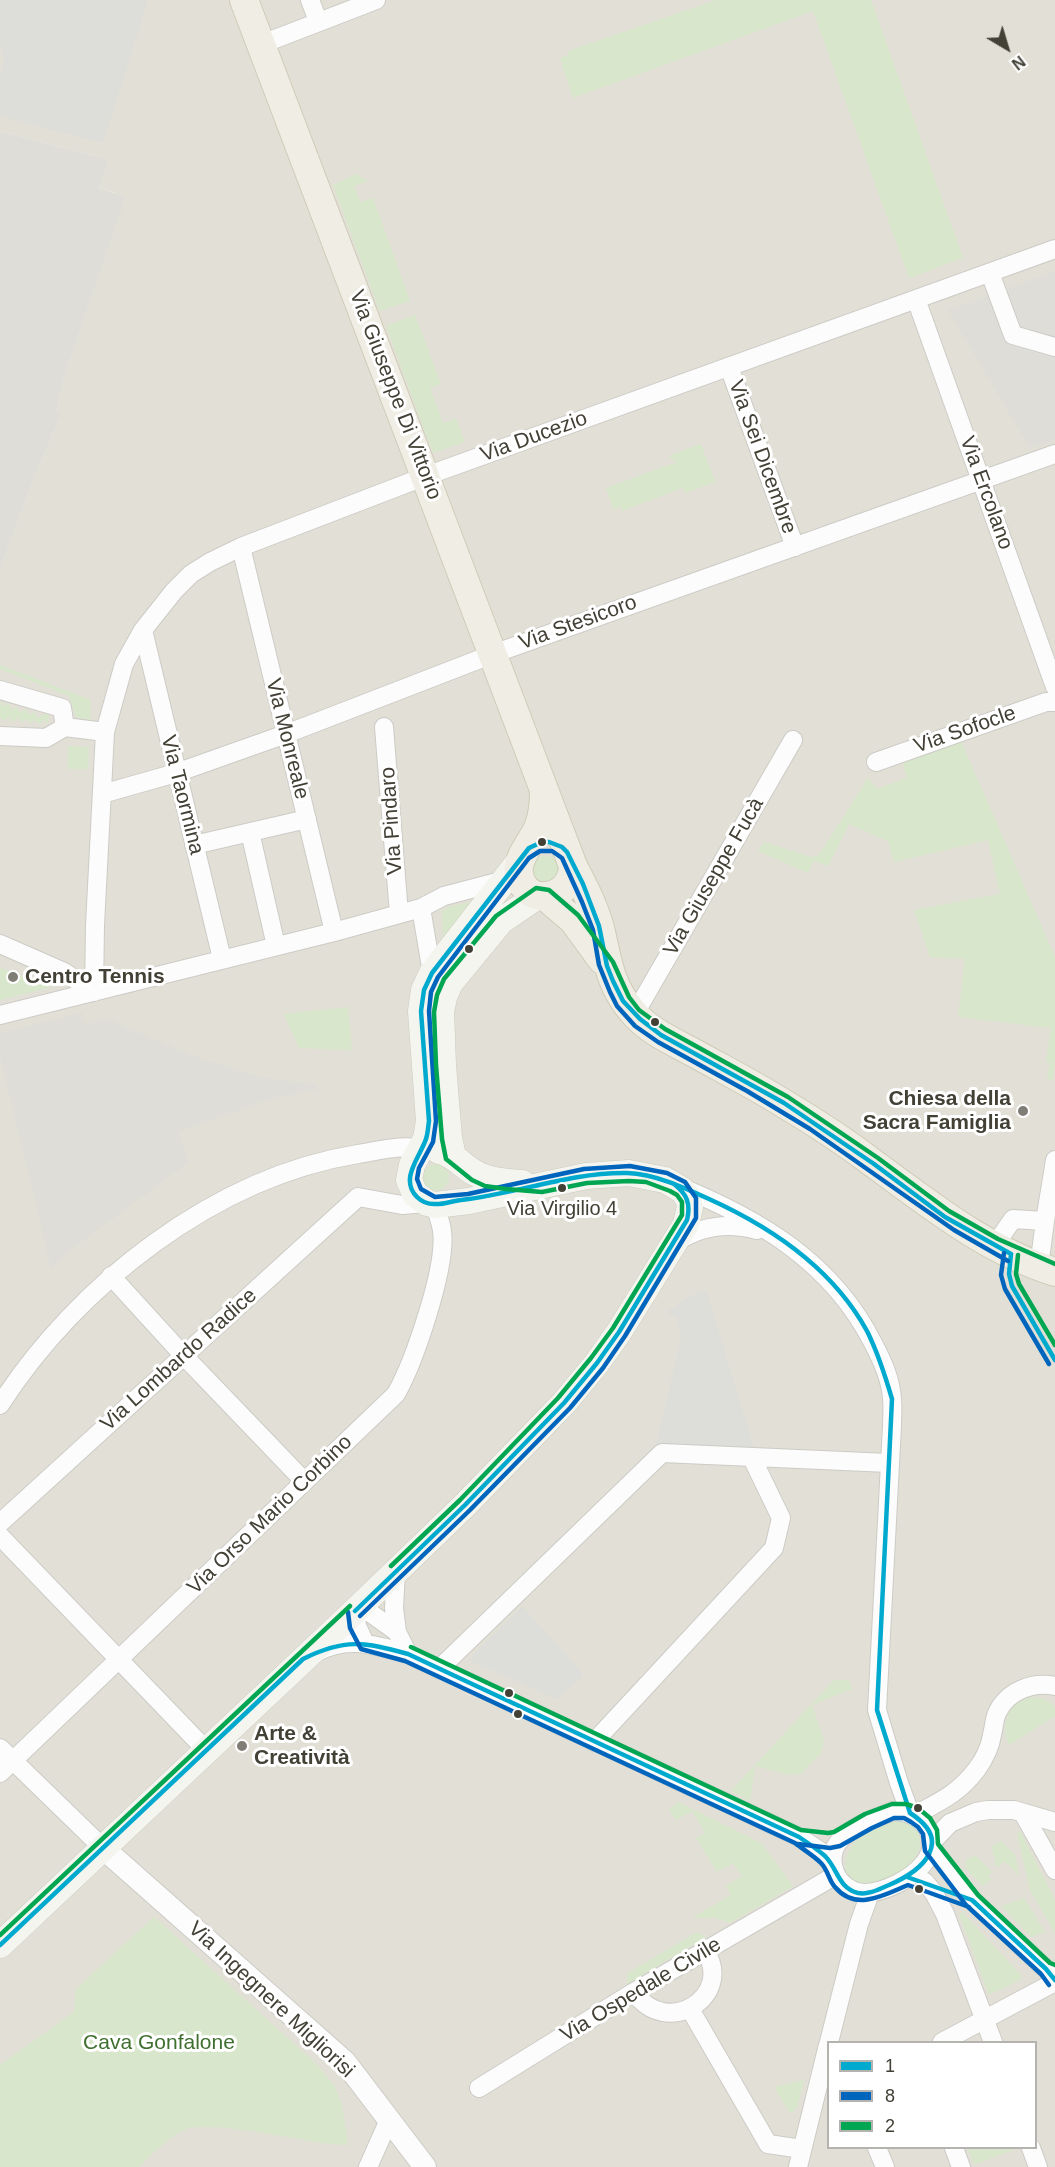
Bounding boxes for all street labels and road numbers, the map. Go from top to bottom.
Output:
street label: Via Giuseppe Di Vittorio [343,287,447,503]
street label: Via Sei Dicembre [722,377,802,537]
street label: Via Ducezio [477,406,591,468]
street label: Via Ercolano [954,433,1018,553]
street label: Via Stesicoro [516,590,640,656]
street label: Via Monreale [260,676,314,802]
street label: Via Sofocle [911,701,1019,759]
street label: Via Taormina [155,733,209,857]
street label: Via Pindaro [376,766,408,876]
street label: Via Giuseppe Fucà [659,794,769,960]
street label: Via Lombardo Radice [96,1283,262,1437]
street label: Via Orso Mario Corbino [182,1430,358,1600]
street label: Via Ingegnere Migliorisi [183,1916,359,2084]
street label: Via Ospedale Civile [556,1932,726,2048]

